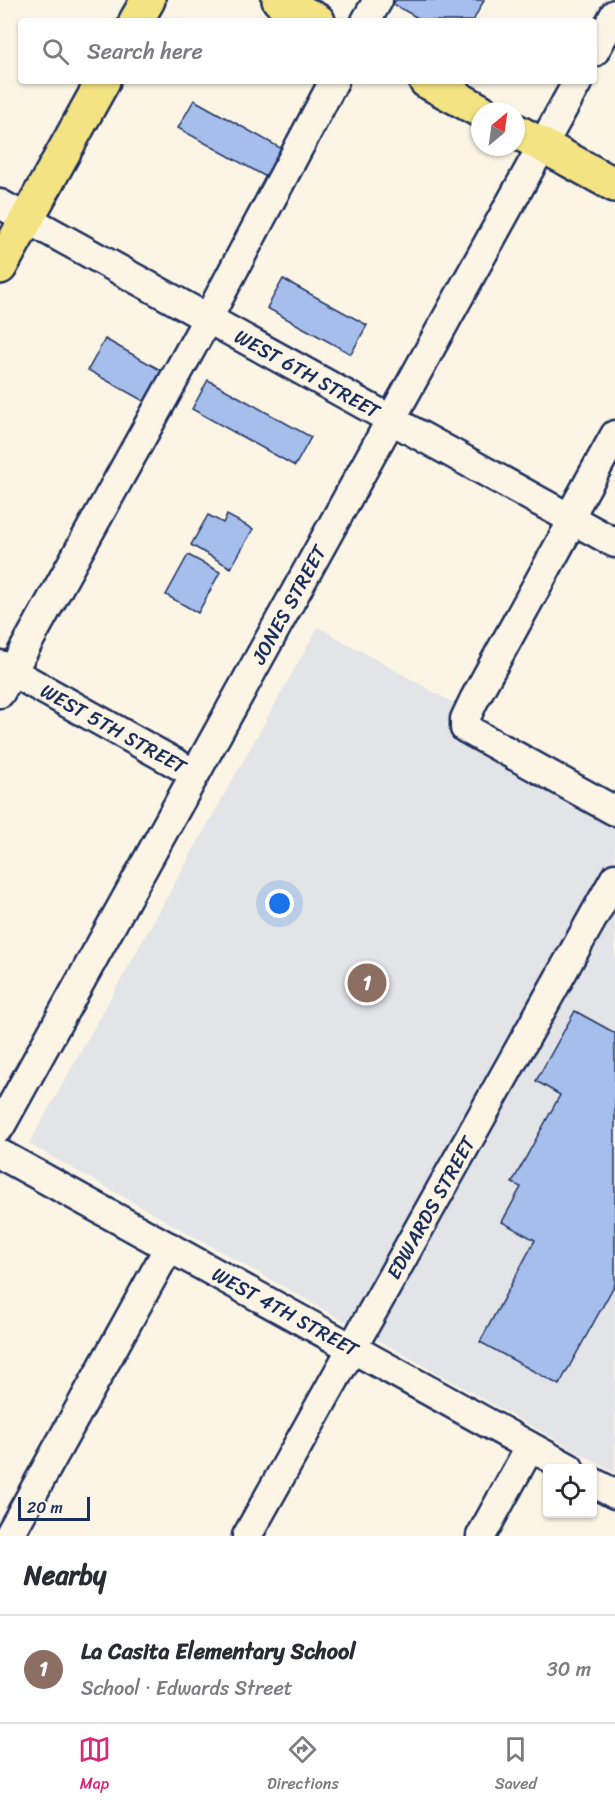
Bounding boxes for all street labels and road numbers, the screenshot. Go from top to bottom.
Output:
street label: WEST 6TH STREET [228,319,388,428]
street label: JONES STREET [241,537,337,672]
street label: WEST 5TH STREET [34,673,194,784]
street label: EDWARDS STREET [376,1129,485,1286]
street label: WEST 4TH STREET [205,1257,366,1367]

